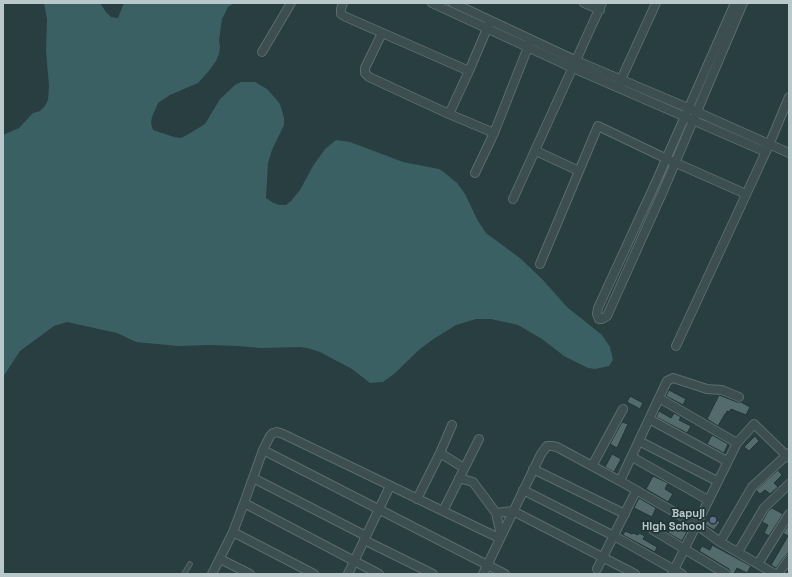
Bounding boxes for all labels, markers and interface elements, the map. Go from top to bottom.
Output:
place label: Bapuji High School [642,507,705,533]
marker: Bapuji High School [708,515,718,525]

